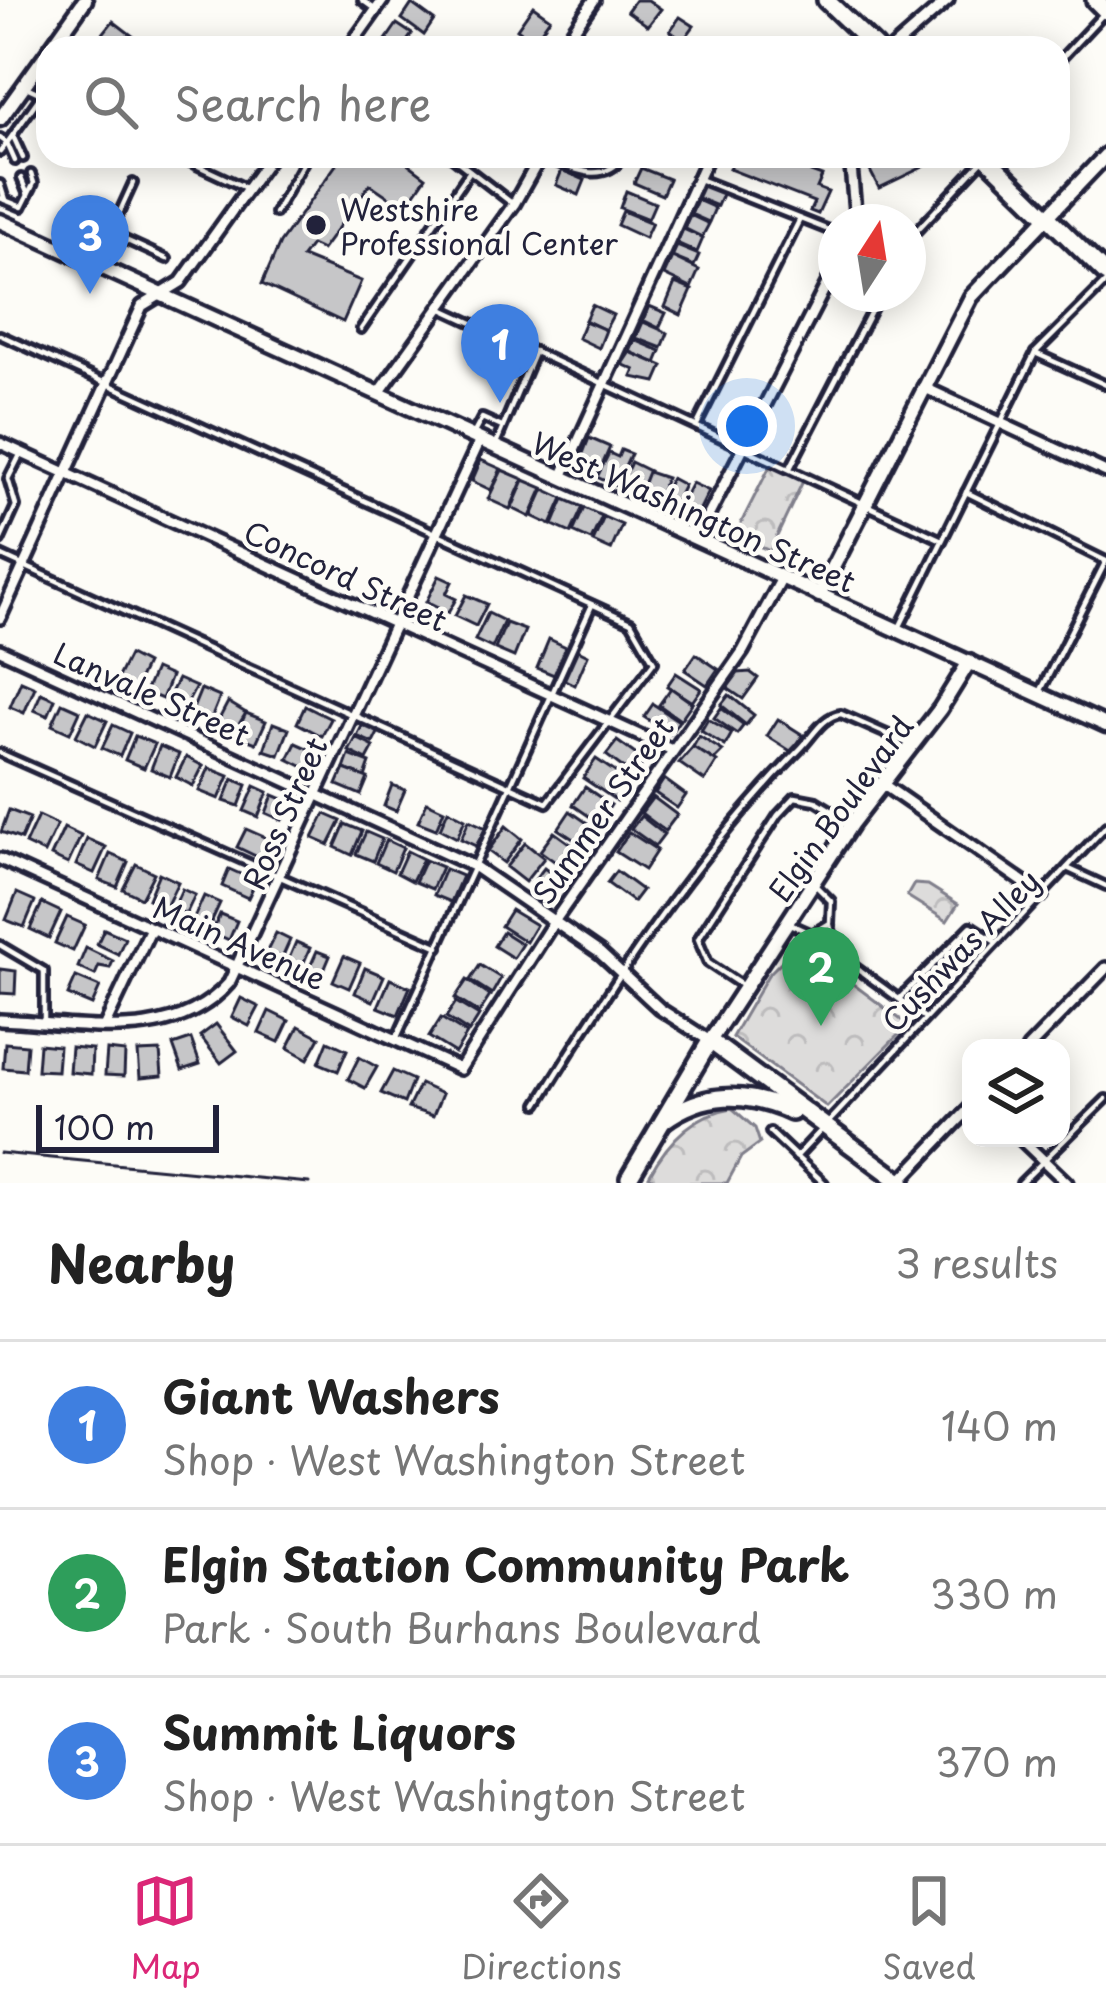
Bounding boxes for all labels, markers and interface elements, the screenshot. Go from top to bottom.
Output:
search box [36,36,1070,168]
text: Search here [174,68,431,136]
icon: search [78,69,144,135]
place label: Westshire Professional Center [340,186,618,265]
pin: 3 [51,195,129,294]
north arrow [818,204,926,312]
marker: Westshire Professional Center [303,212,329,238]
pin: 1 [461,304,539,403]
your location [717,396,777,456]
street label: West Washington Street [525,419,863,603]
street label: Concord Street [237,508,455,642]
street label: Lanvale Street [47,630,257,756]
street label: Elgin Boulevard [757,706,923,910]
street label: Summer Street [521,707,683,913]
street label: Ross Street [230,730,338,896]
street label: Cushwas Alley [871,858,1049,1042]
street label: Main Avenue [146,884,334,1000]
pin: 2 [782,927,860,1026]
map controls [962,1039,1070,1147]
button: layers [962,1039,1070,1147]
scale bar [36,1099,219,1152]
text: 100 m [54,1101,155,1151]
text: Nearby [48,1223,235,1300]
text: 3 results [895,1232,1058,1291]
text: Giant Washers [162,1361,500,1429]
text: 1 [78,1395,96,1454]
text: 140 m [941,1395,1058,1454]
text: Shop · West Washington Street [162,1429,745,1488]
text: Elgin Station Community Park [162,1529,849,1597]
text: 2 [73,1563,101,1622]
text: 330 m [930,1563,1058,1622]
text: Park · South Burhans Boulevard [162,1597,761,1656]
text: Summit Liquors [162,1697,516,1765]
text: 3 [74,1731,100,1790]
text: 370 m [935,1731,1058,1790]
text: Shop · West Washington Street [162,1765,745,1824]
tab: Map [130,1868,201,1990]
tab: Directions [461,1868,622,1990]
tab: Saved [882,1868,976,1990]

